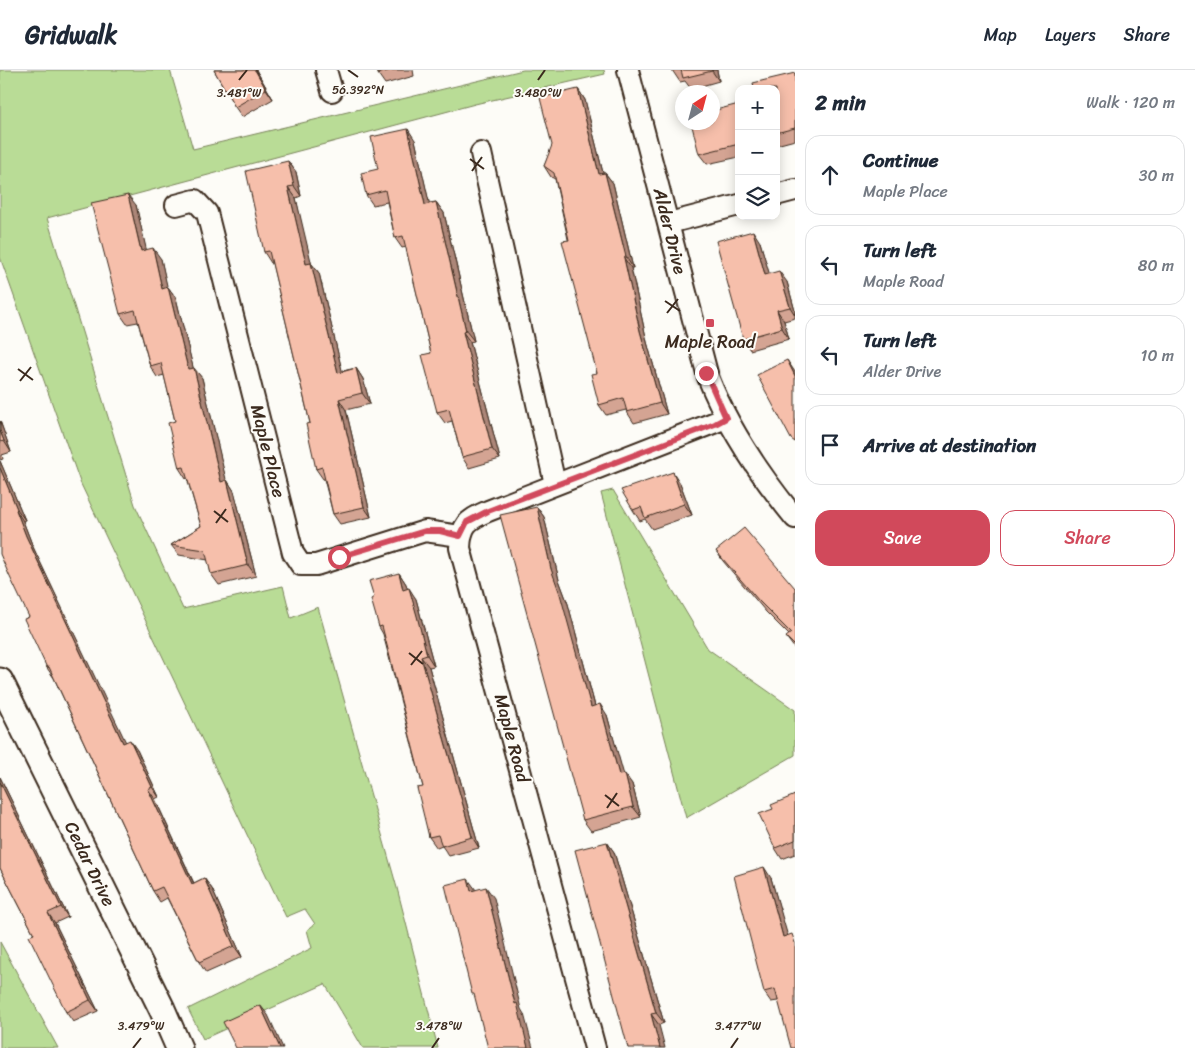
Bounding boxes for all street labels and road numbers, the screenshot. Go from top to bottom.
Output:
street label: Alder Drive [644,184,696,278]
street label: Maple Place [241,401,295,501]
street label: Maple Road [485,690,540,787]
street label: Cedar Drive [55,816,125,912]

